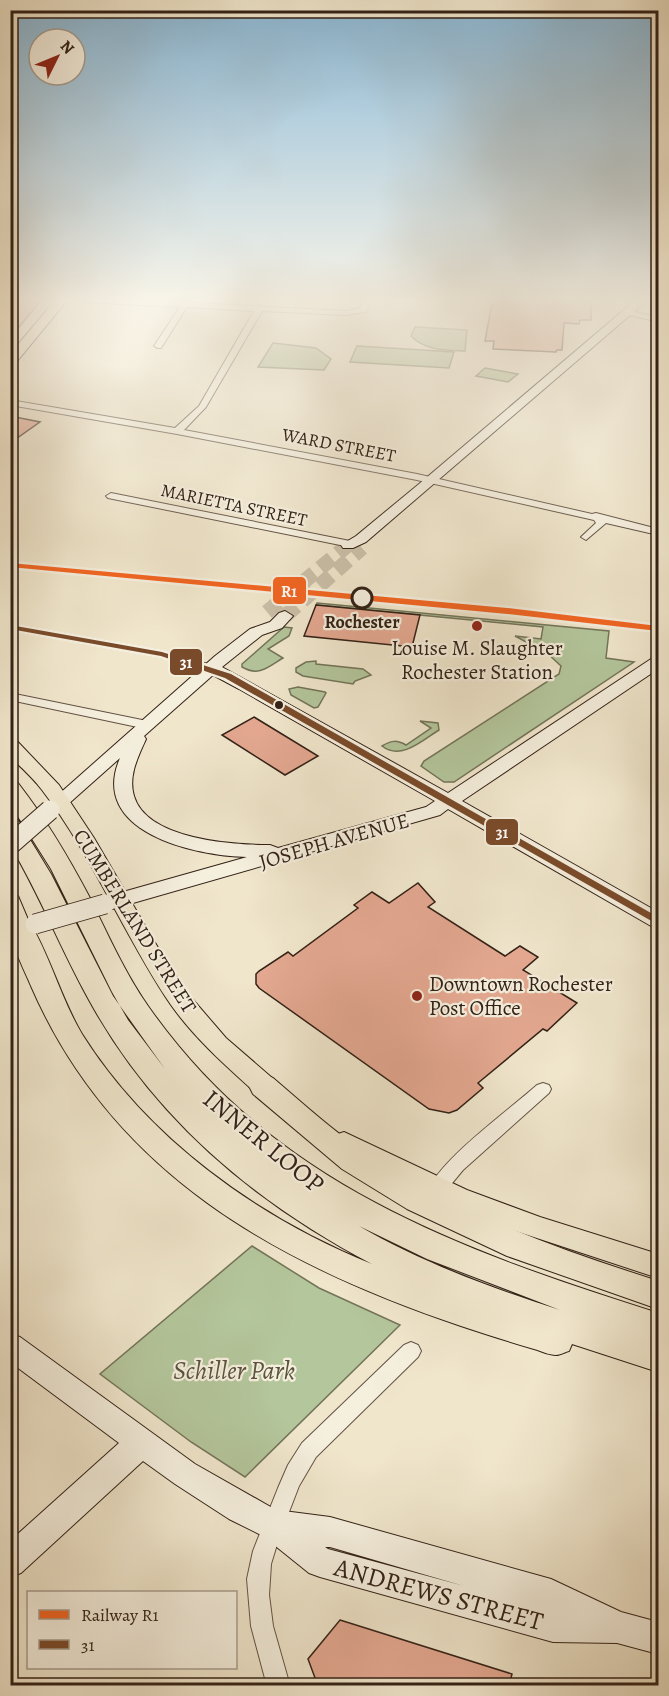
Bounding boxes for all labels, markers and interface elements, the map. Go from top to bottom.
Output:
north arrow [27,27,87,87]
text: N [55,36,79,59]
street label: WARD STREET [279,422,398,468]
street label: MARIETTA STREET [159,478,309,532]
line badge: R1 [272,576,307,605]
text: R1 [281,581,297,603]
marker: Rochester [351,587,373,609]
place label: Rochester [324,610,400,634]
marker: Louise M. Slaughter Rochester Station [470,619,484,633]
place label: Louise M. Slaughter Rochester Station [391,634,563,686]
line badge: 31 [169,648,203,676]
text: 31 [180,652,193,674]
unlabelled marker [273,699,285,711]
street label: JOSEPH AVENUE [256,806,412,876]
line badge: 31 [485,818,519,846]
text: 31 [496,822,509,844]
street label: CUMBERLAND STREET [67,824,203,1019]
place label: Downtown Rochester Post Office [429,970,613,1022]
marker: Downtown Rochester Post Office [410,989,424,1003]
street label: INNER LOOP [196,1082,332,1201]
park label: Schiller Park [173,1353,295,1388]
street label: ANDREWS STREET [330,1550,547,1639]
legend [27,1591,237,1669]
text: Railway R1 [81,1603,159,1627]
text: 31 [81,1633,95,1657]

